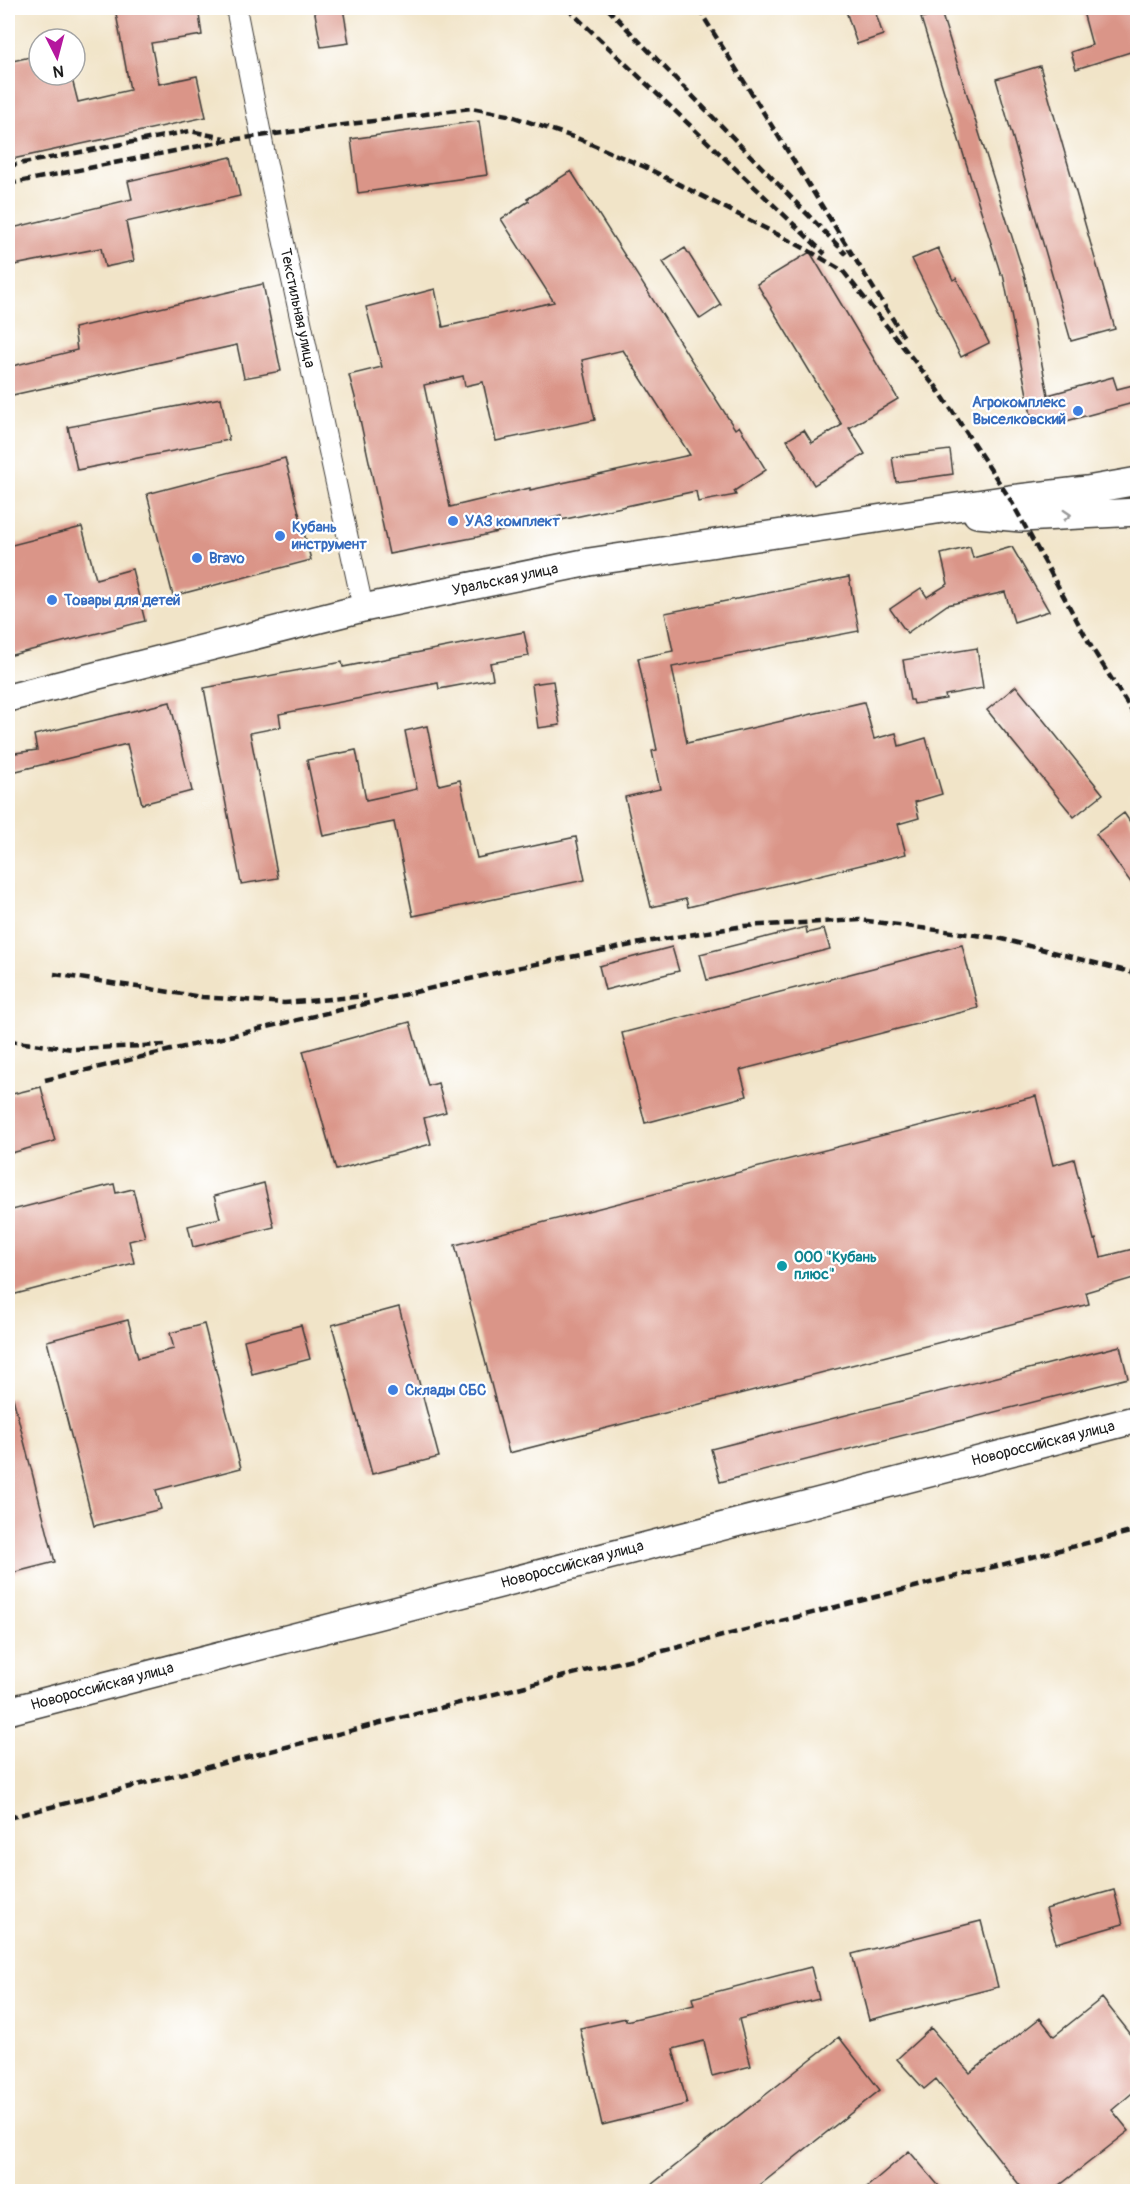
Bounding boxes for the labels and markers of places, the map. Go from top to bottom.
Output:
place label: Агрокомплекс Выселковский [972,393,1066,429]
marker: Агрокомплекс Выселковский [1071,404,1085,418]
place label: УАЗ комплект [465,512,560,531]
marker: УАЗ комплект [446,514,460,528]
place label: Кубань инструмент [291,518,367,554]
marker: Кубань инструмент [273,529,287,543]
place label: Bravo [209,549,245,568]
marker: Bravo [190,551,204,565]
place label: Товары для детей [63,591,180,610]
marker: Товары для детей [45,593,59,607]
place label: ООО "Кубань плюс" [794,1248,877,1284]
marker: ООО "Кубань плюс" [775,1259,789,1273]
place label: Склады СБС [405,1381,486,1400]
marker: Склады СБС [386,1383,400,1397]

